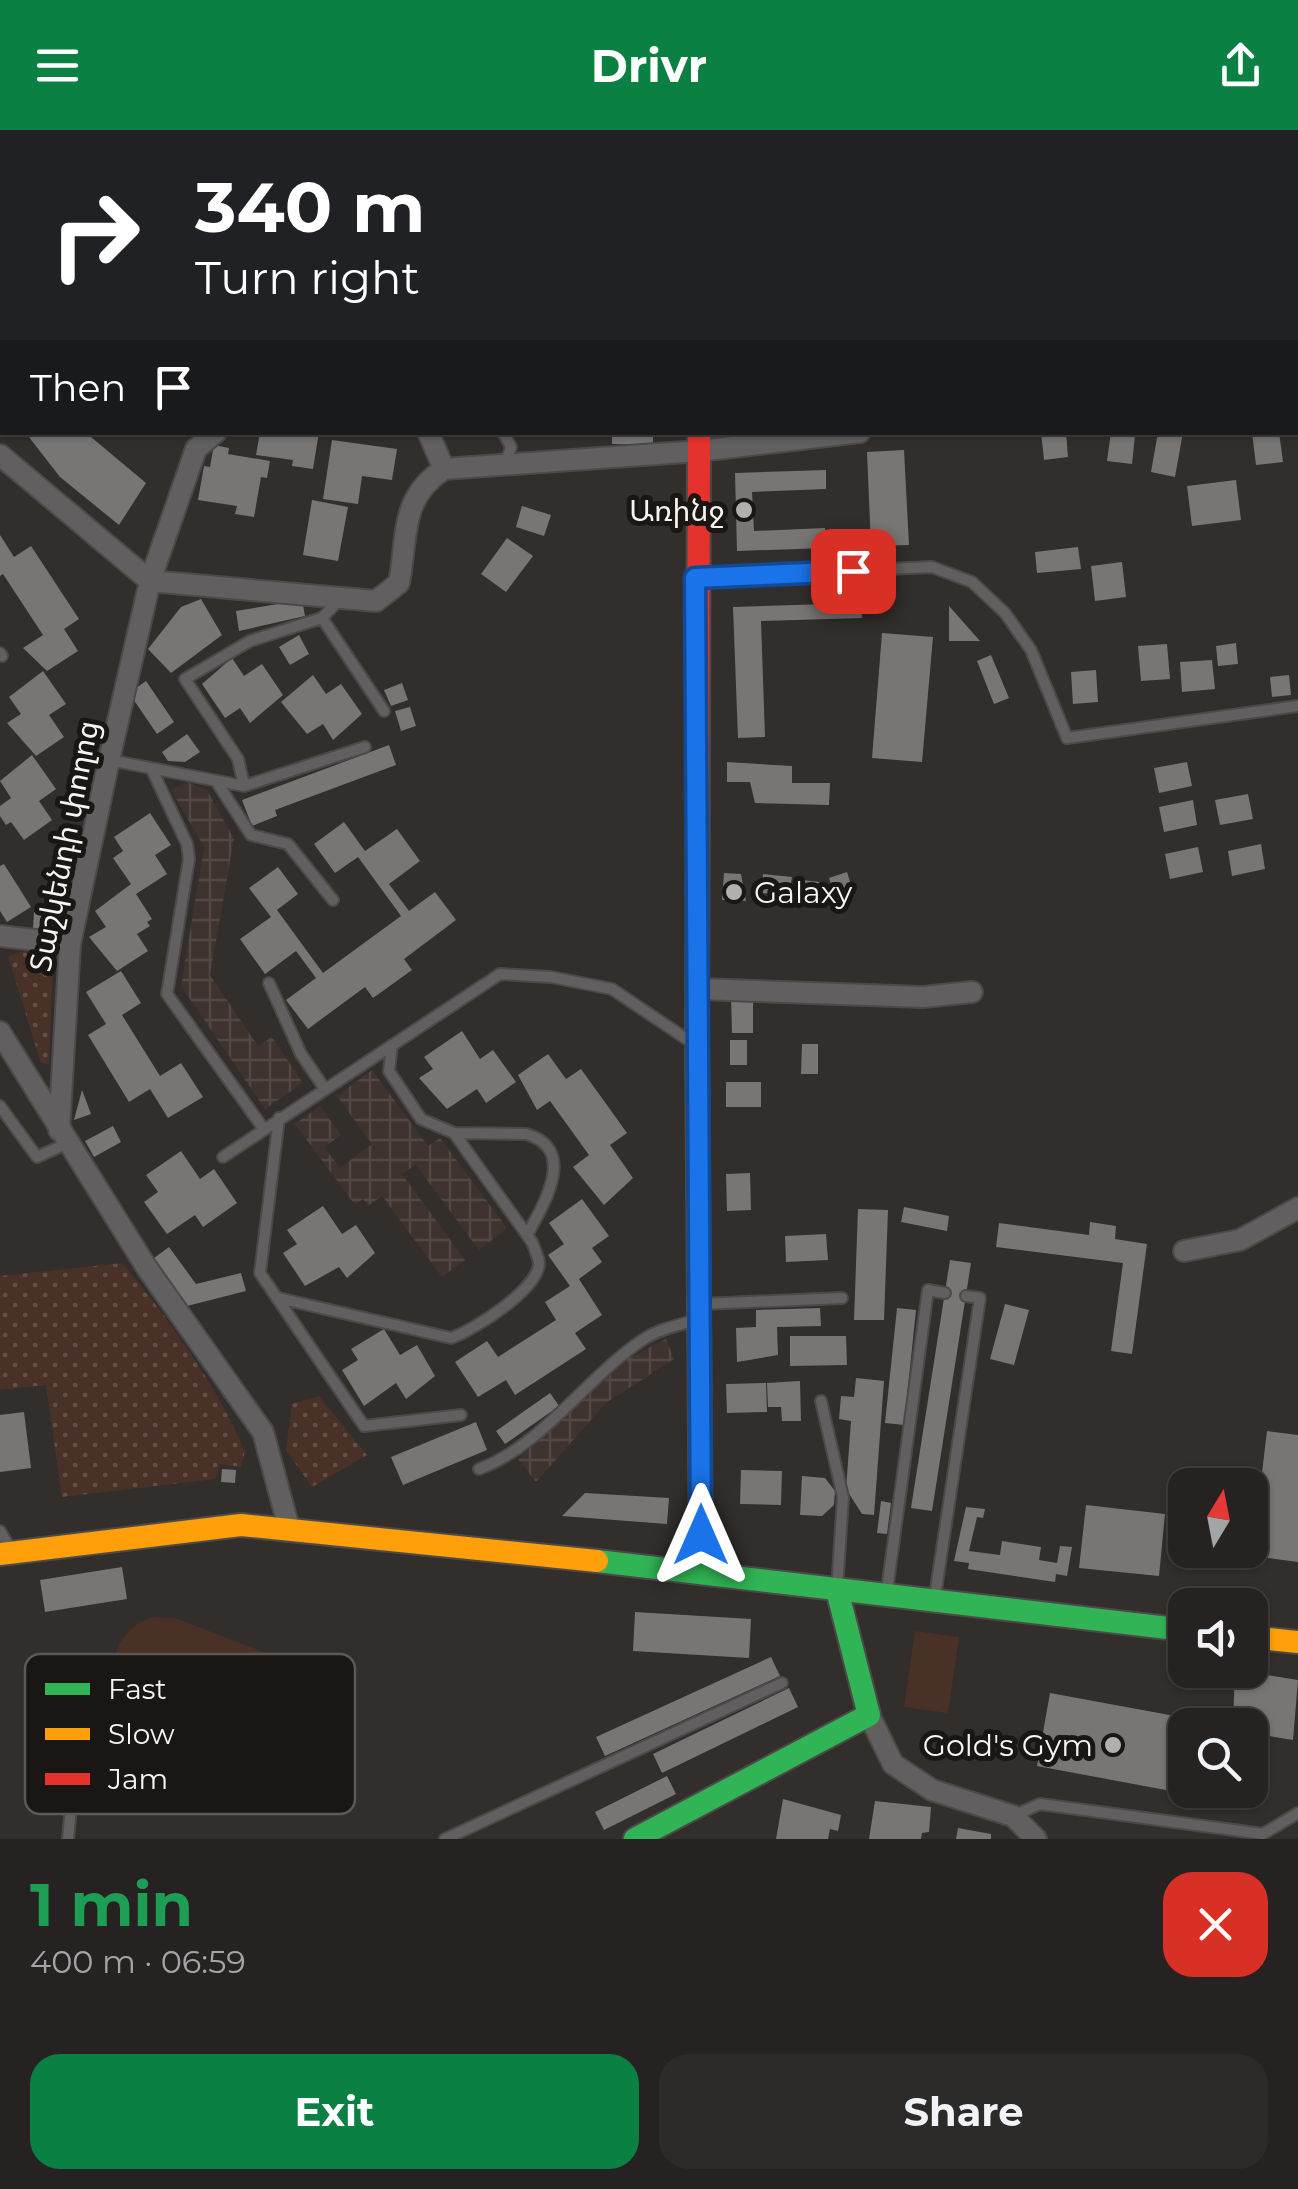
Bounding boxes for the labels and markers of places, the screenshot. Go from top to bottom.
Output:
place label: Առինջ [629,492,724,529]
marker: Առինջ [733,499,755,521]
pin [811,529,896,614]
place label: Galaxy [754,874,853,911]
marker: Galaxy [723,881,745,903]
place label: Gold's Gym [923,1727,1093,1764]
marker: Gold's Gym [1102,1734,1124,1756]

